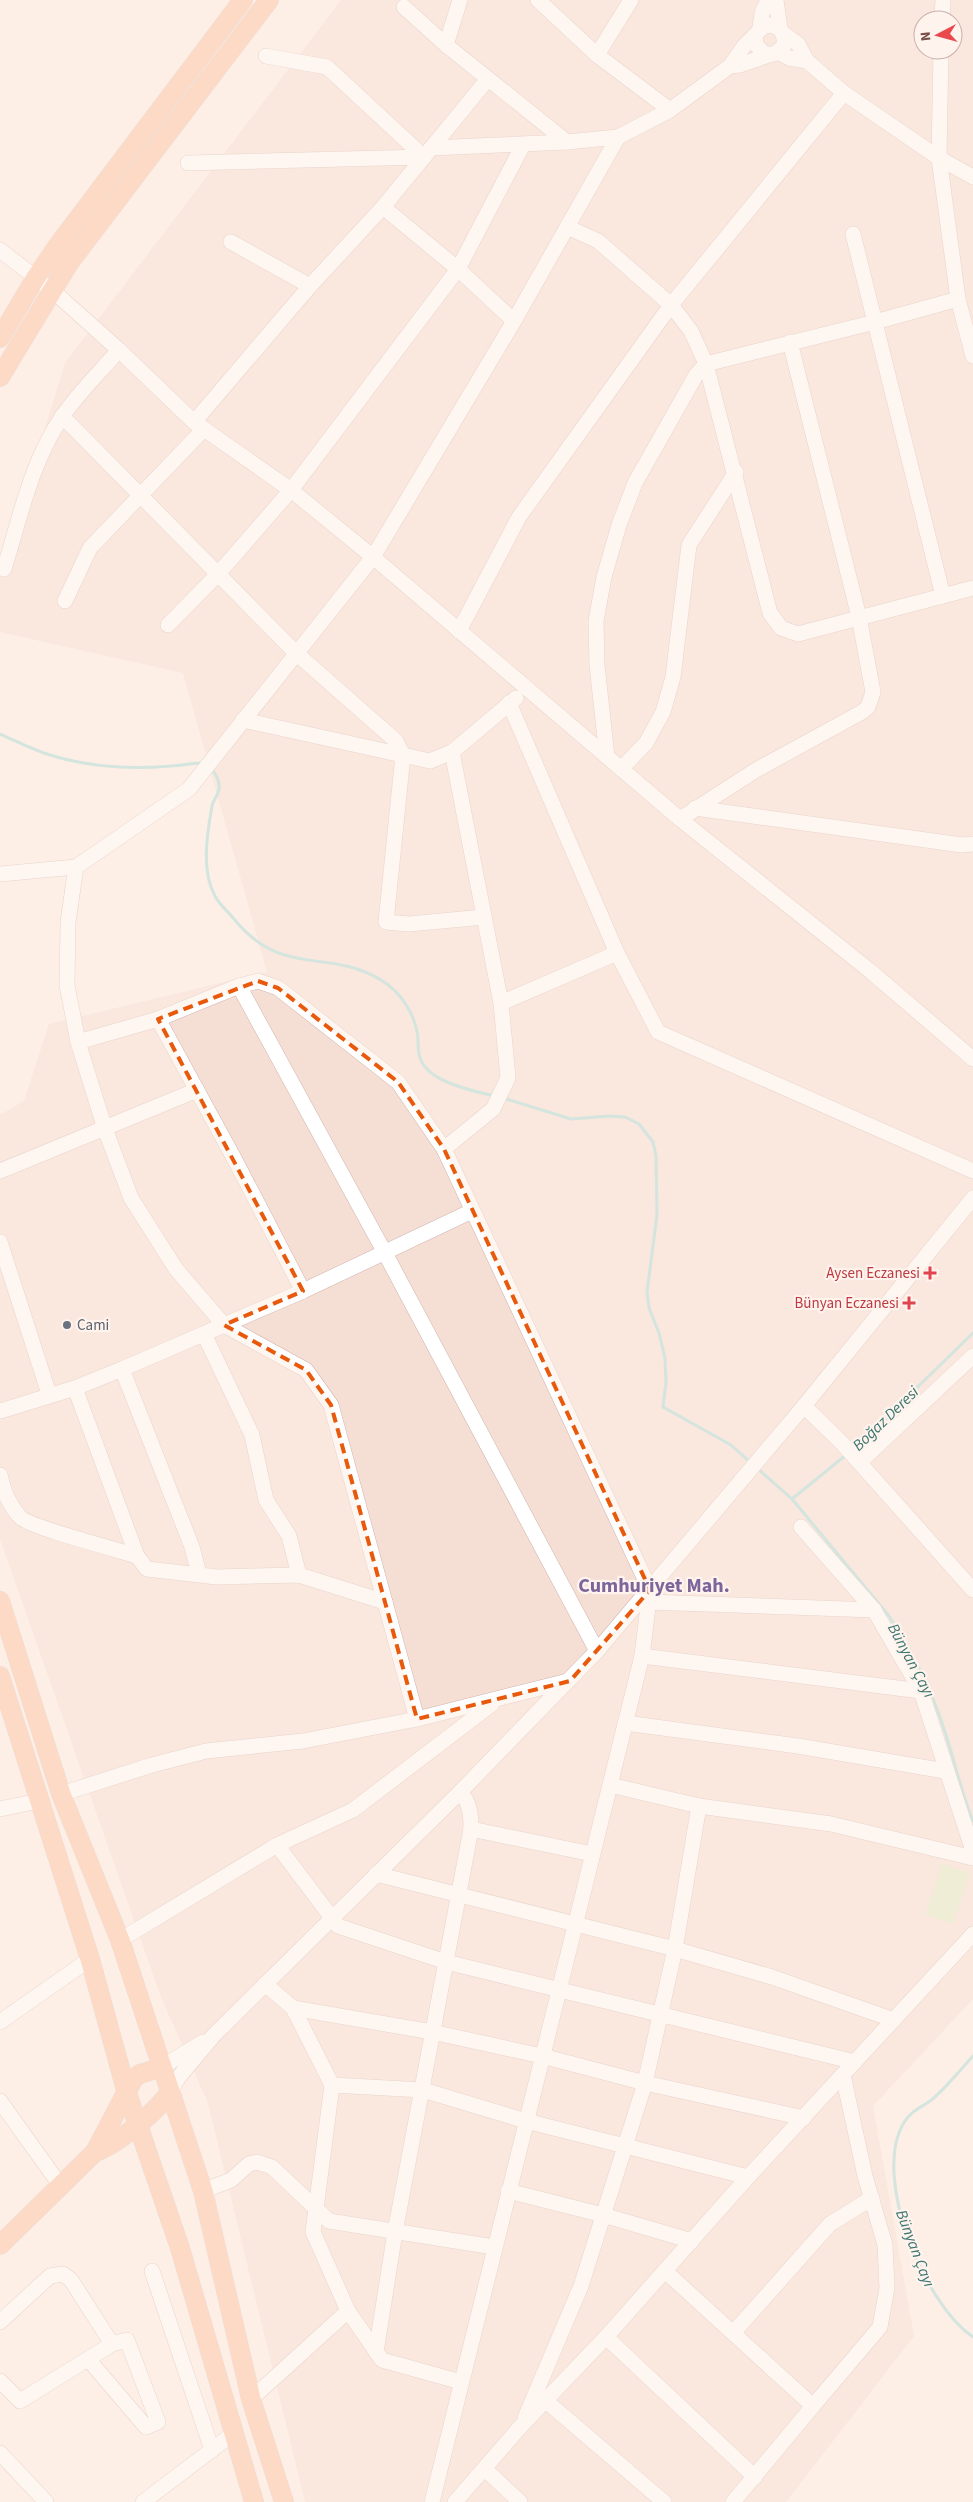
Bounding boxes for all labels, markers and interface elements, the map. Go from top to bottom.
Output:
north arrow [913,10,963,60]
text: N [916,31,936,42]
place label: Aysen Eczanesi [826,1263,920,1284]
marker: Aysen Eczanesi [924,1267,936,1279]
place label: Bünyan Eczanesi [795,1293,899,1314]
marker: Bünyan Eczanesi [903,1297,915,1309]
place label: Cami [77,1315,109,1336]
marker: Cami [61,1319,73,1331]
water label: Boğaz Deresi [848,1381,924,1456]
district label: Cumhuriyet Mah. [578,1572,730,1600]
water label: Bünyan Çayı [882,1619,940,1702]
water label: Bünyan Çayı [890,2206,940,2290]

